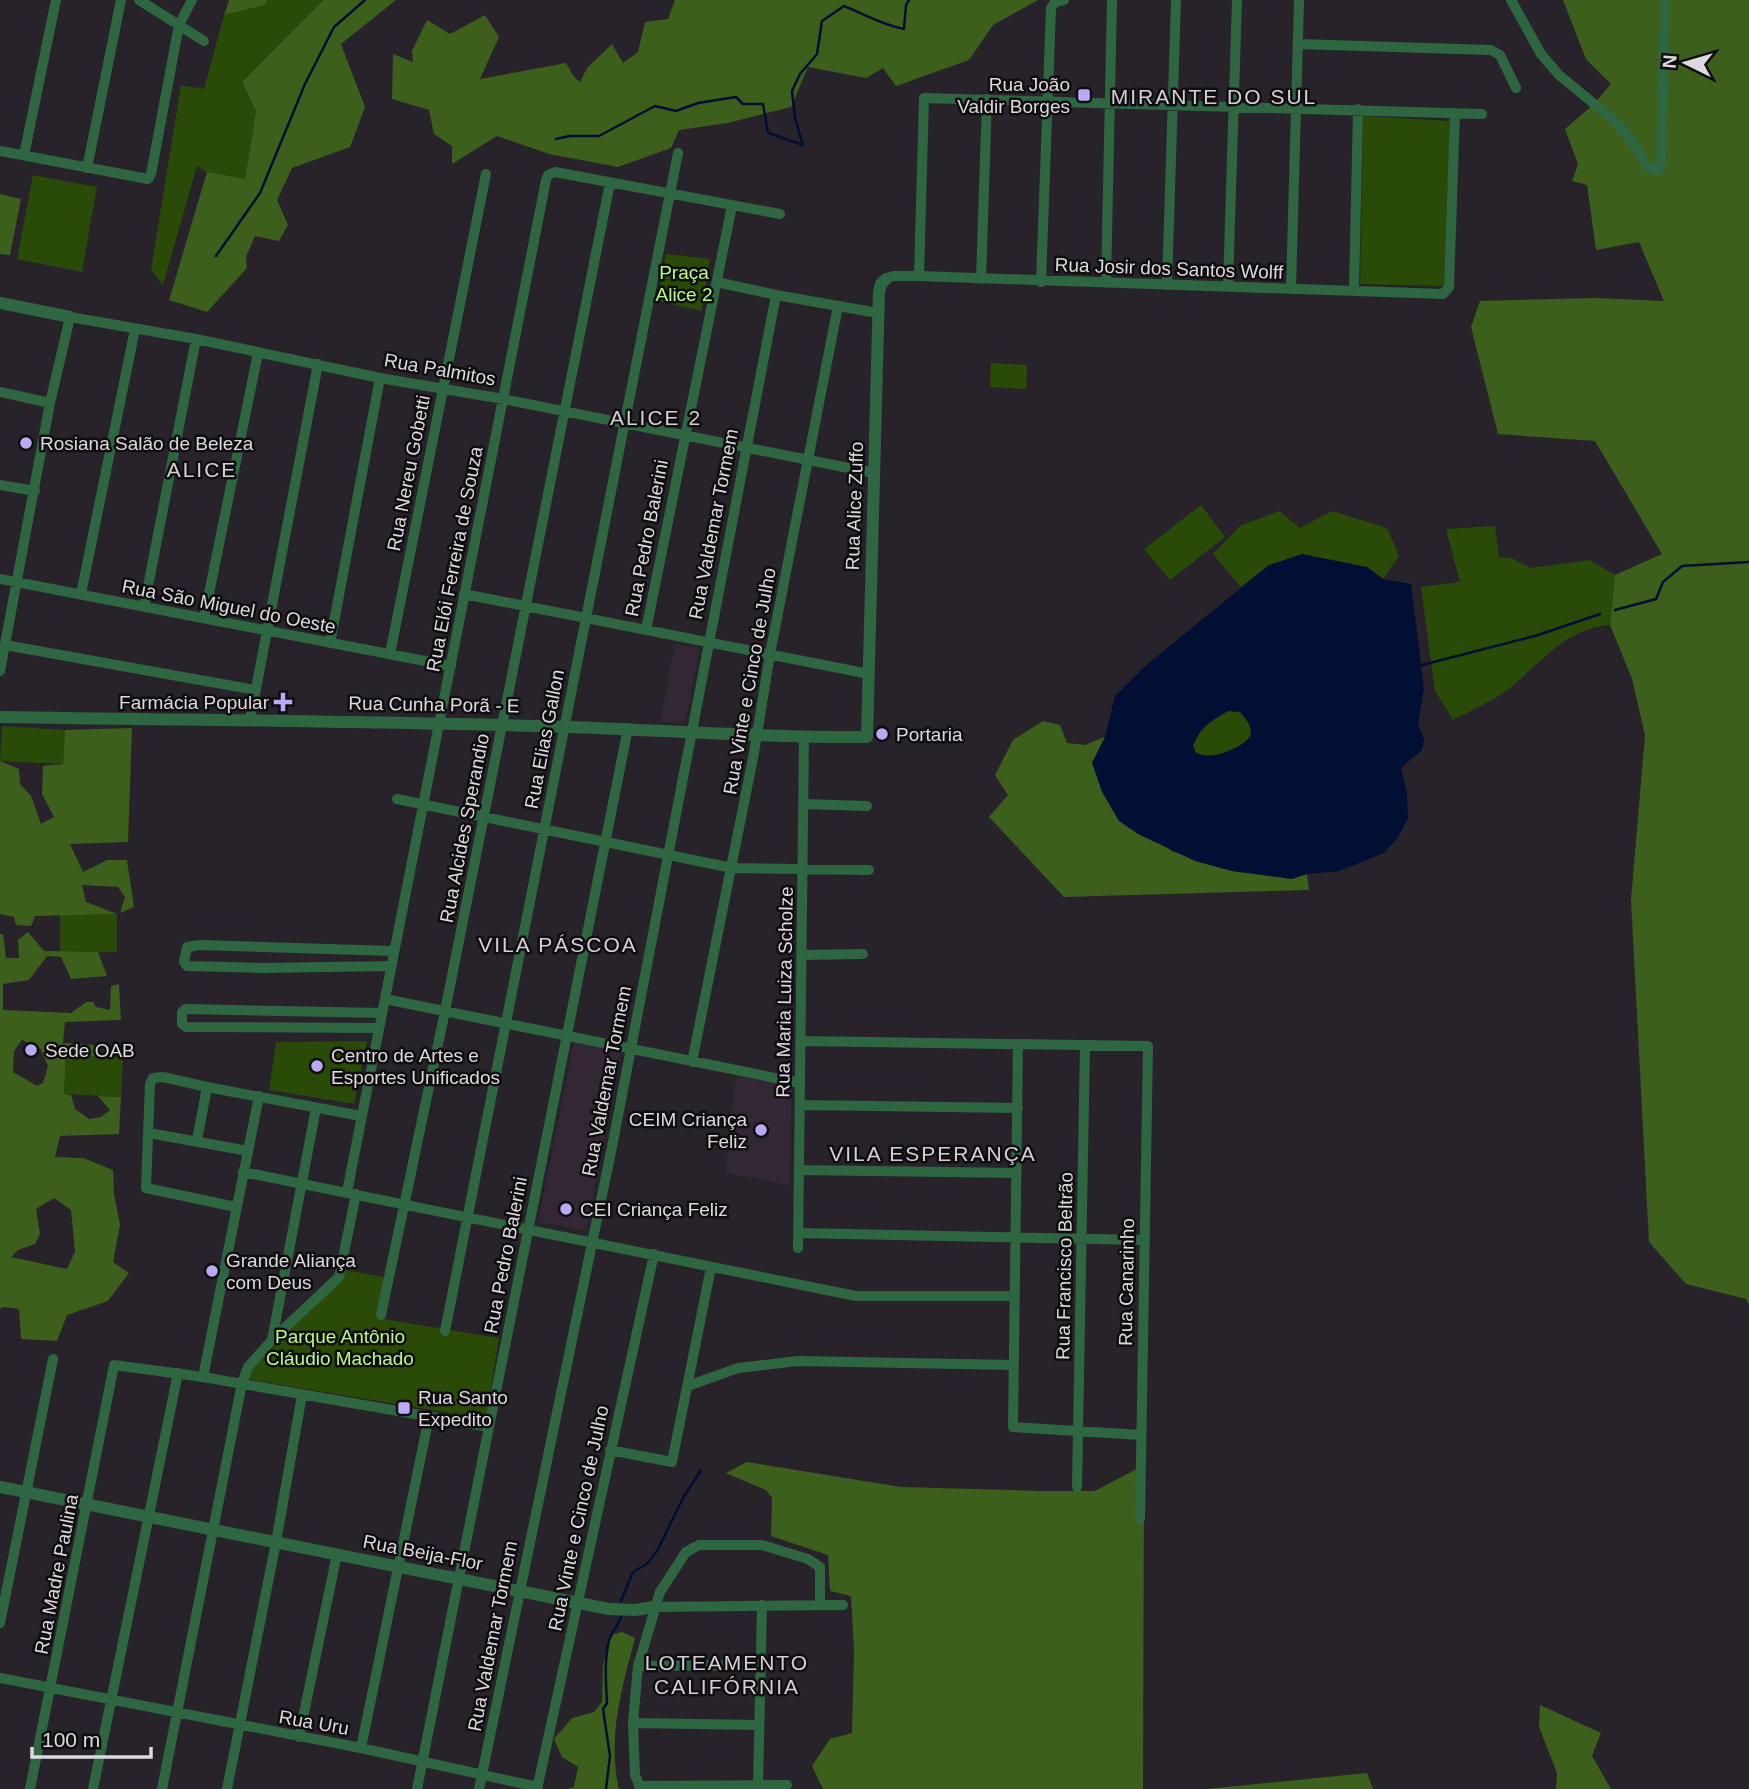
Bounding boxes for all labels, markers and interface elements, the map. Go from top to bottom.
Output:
north arrow [1651,28,1721,98]
text: N [1659,54,1681,69]
place label: Rua João Valdir Borges [957,74,1070,117]
district label: MIRANTE DO SUL [1111,85,1317,108]
marker: Rua João Valdir Borges [1076,87,1092,103]
street label: Rua Josir dos Santos Wolff [1054,254,1284,283]
park label: Praça Alice 2 [655,262,713,305]
street label: Rua Palmitos [382,349,497,390]
street label: Rua Nereu Gobetti [383,393,434,553]
district label: ALICE 2 [610,406,702,429]
street label: Rua Valdemar Tormem [685,427,742,621]
place label: Rosiana Salão de Beleza [40,433,254,454]
marker: Rosiana Salão de Beleza [18,435,34,451]
street label: Rua Alice Zuffo [842,441,867,571]
street label: Rua Elói Ferreira de Souza [422,444,487,674]
district label: ALICE [167,458,237,481]
street label: Rua Pedro Balerini [621,458,672,618]
street label: Rua Vinte e Cinco de Julho [719,566,780,796]
street label: Rua São Miguel do Oeste [120,575,338,638]
street label: Rua Elias Gallon [521,668,568,811]
place label: Farmácia Popular [119,692,270,713]
street label: Rua Cunha Porã - E [348,693,520,716]
marker: Farmácia Popular [275,694,291,710]
place label: Portaria [896,724,963,745]
marker: Portaria [874,726,890,742]
street label: Rua Alcides Sperandio [436,732,493,924]
street label: Rua Maria Luiza Scholze [772,886,797,1098]
district label: VILA PÁSCOA [478,933,638,956]
street label: Rua Valdemar Tormem [578,984,635,1178]
place label: Sede OAB [45,1040,135,1061]
marker: Sede OAB [23,1042,39,1058]
place label: Centro de Artes e Esportes Unificados [331,1045,500,1088]
marker: Centro de Artes e Esportes Unificados [309,1058,325,1074]
place label: CEIM Criança Feliz [629,1109,747,1152]
marker: CEIM Criança Feliz [753,1122,769,1138]
district label: VILA ESPERANÇA [829,1142,1037,1165]
street label: Rua Francisco Beltrão [1052,1172,1077,1360]
street label: Rua Pedro Balerini [480,1175,531,1335]
place label: CEI Criança Feliz [580,1199,728,1220]
marker: CEI Criança Feliz [558,1201,574,1217]
street label: Rua Canarinho [1115,1218,1138,1346]
place label: Grande Aliança com Deus [226,1250,356,1293]
marker: Grande Aliança com Deus [204,1263,220,1279]
park label: Parque Antônio Cláudio Machado [266,1326,414,1369]
place label: Rua Santo Expedito [418,1387,508,1430]
marker: Rua Santo Expedito [396,1400,412,1416]
street label: Rua Vinte e Cinco de Julho [544,1403,613,1633]
street label: Rua Madre Paulina [31,1492,82,1656]
street label: Rua Beija-Flor [361,1531,485,1575]
street label: Rua Valdemar Tormem [464,1539,521,1733]
district label: LOTEAMENTO CALIFÓRNIA [645,1651,809,1698]
street label: Rua Uru [277,1706,351,1739]
scale bar [32,1716,150,1760]
text: 100 m [42,1728,100,1751]

